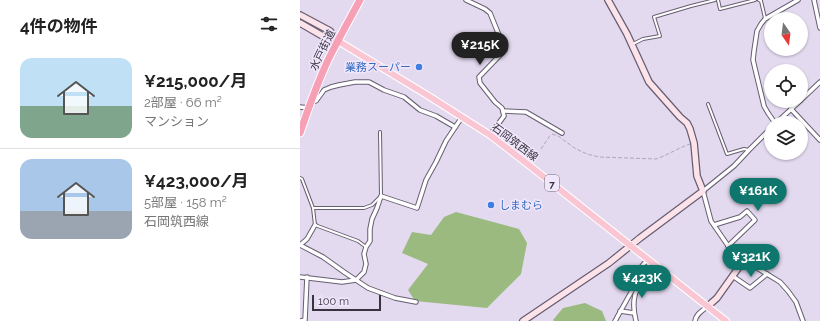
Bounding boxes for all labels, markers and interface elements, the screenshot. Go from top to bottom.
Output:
north arrow [764,12,808,56]
map controls [764,12,808,160]
icon: filters [258,13,280,35]
text: 4件の物件 [20,16,98,36]
street label: 水戸街道 [307,28,338,73]
pin: ¥215K [452,32,508,66]
text: ¥215K [461,37,499,52]
place label: 業務スーパー [345,61,411,74]
marker: 業務スーパー [414,62,424,72]
button: locate [764,64,808,108]
text: ¥215,000/月 [144,71,247,91]
icon: home [52,74,100,122]
text: 2部屋 · 66 m² [144,95,222,110]
text: マンション [144,114,209,129]
button: layers [764,116,808,160]
street label: 石岡筑西線 [489,121,541,164]
text: ¥423,000/月 [144,171,249,191]
icon: home [52,175,100,223]
road number: 7 [545,175,559,191]
pin: ¥161K [730,178,786,212]
text: ¥161K [739,183,777,198]
text: 5部屋 · 158 m² [144,195,227,210]
place label: しまむら [499,199,543,212]
marker: しまむら [486,200,496,210]
text: 石岡筑西線 [144,214,209,229]
pin: ¥321K [723,244,779,278]
text: ¥321K [732,249,770,264]
pin: ¥423K [614,265,670,299]
text: ¥423K [622,270,662,285]
scale bar [312,293,381,312]
text: 100 m [318,295,349,308]

